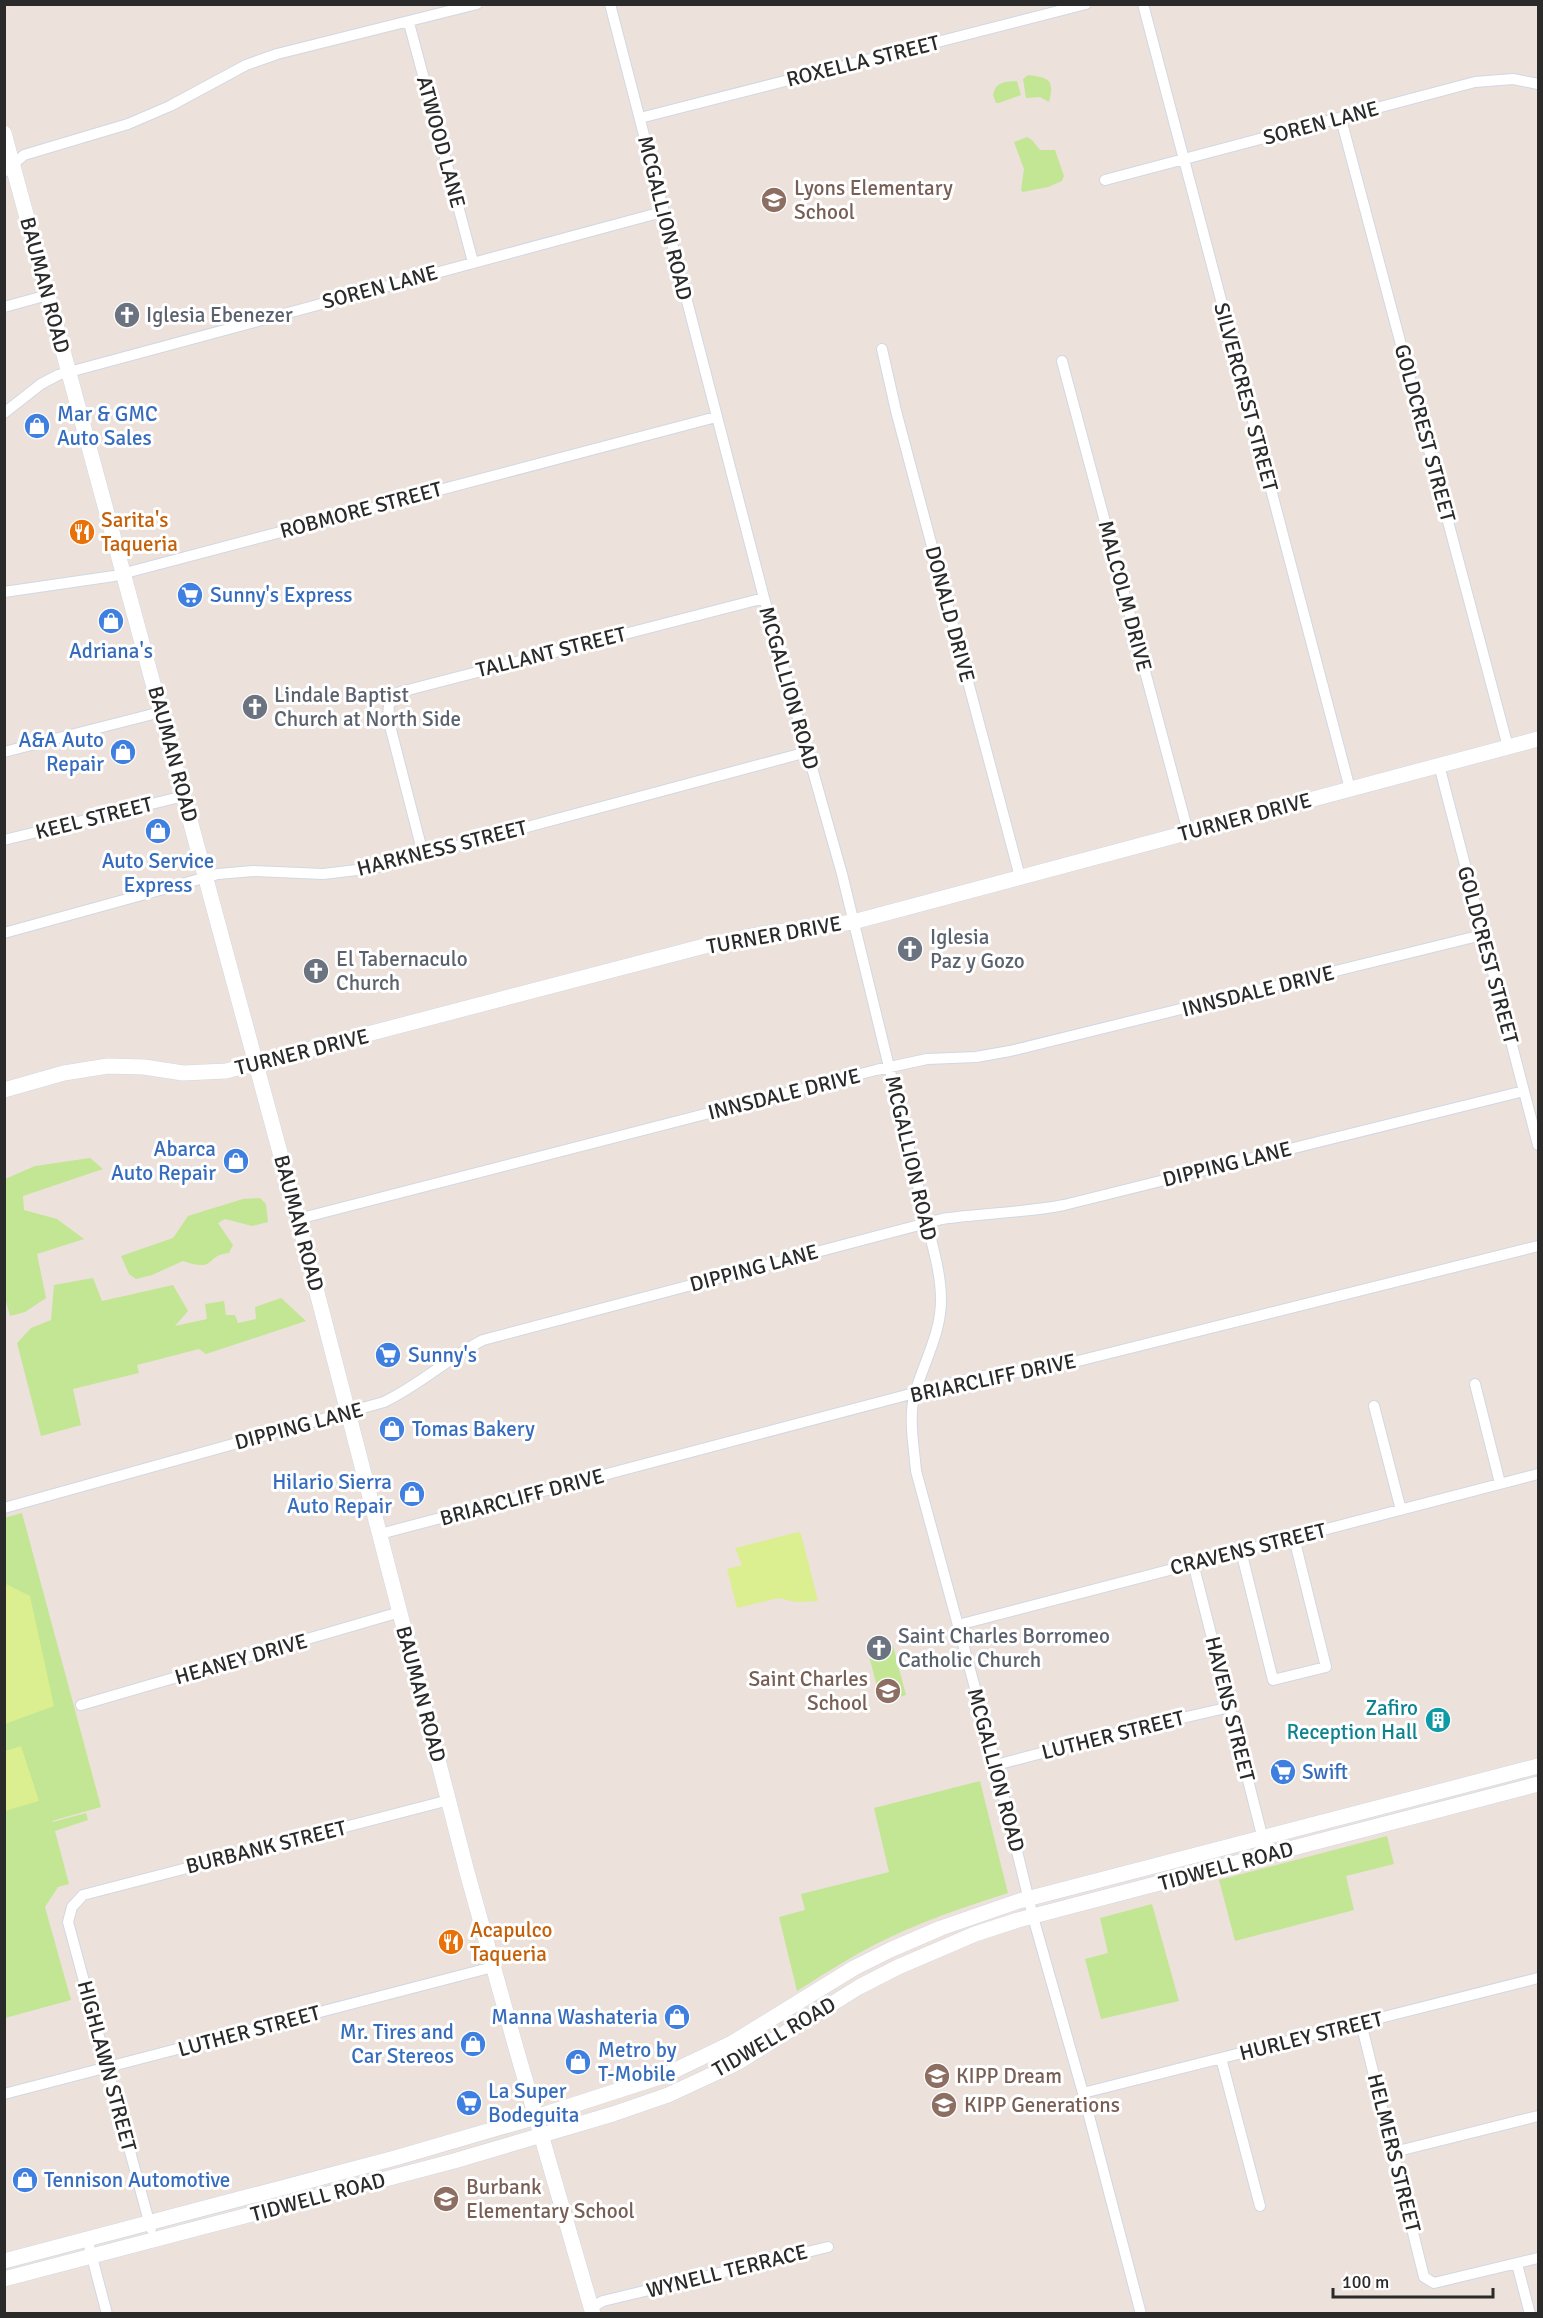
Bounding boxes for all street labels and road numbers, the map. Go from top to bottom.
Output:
street label: ROXELLA STREET [784,29,943,93]
street label: ATWOOD LANE [411,73,471,211]
street label: SOREN LANE [1260,95,1382,151]
street label: MCGALLION ROAD [632,133,698,303]
street label: BAUMAN ROAD [14,214,76,356]
street label: SOREN LANE [319,259,441,315]
street label: SILVERCREST STREET [1208,300,1284,495]
street label: GOLDCREST STREET [1389,341,1461,525]
street label: ROBMORE STREET [277,476,446,544]
street label: MALCOLM DRIVE [1092,518,1158,674]
street label: DONALD DRIVE [919,543,981,685]
street label: MCGALLION ROAD [753,603,825,773]
street label: TALLANT STREET [473,621,629,683]
street label: BAUMAN ROAD [142,683,204,825]
street label: TURNER DRIVE [1176,787,1314,847]
street label: KEEL STREET [33,791,156,845]
street label: HARKNESS STREET [354,814,530,882]
street label: GOLDCREST STREET [1452,863,1524,1047]
street label: TURNER DRIVE [704,910,844,960]
street label: INNSDALE DRIVE [1179,959,1337,1023]
street label: TURNER DRIVE [233,1023,371,1081]
street label: INNSDALE DRIVE [705,1062,863,1126]
street label: MCGALLION ROAD [879,1073,943,1243]
street label: DIPPING LANE [1160,1135,1294,1193]
street label: BAUMAN ROAD [268,1152,330,1294]
street label: DIPPING LANE [687,1238,821,1298]
street label: BRIARCLIFF DRIVE [908,1348,1078,1408]
street label: DIPPING LANE [232,1396,366,1456]
street label: BRIARCLIFF DRIVE [437,1463,607,1531]
street label: CRAVENS STREET [1167,1517,1329,1581]
street label: BAUMAN ROAD [390,1623,452,1765]
street label: HEANEY DRIVE [172,1628,310,1690]
street label: HAVENS STREET [1199,1634,1261,1785]
street label: MCGALLION ROAD [962,1685,1030,1855]
street label: LUTHER STREET [1039,1705,1188,1765]
street label: BURBANK STREET [183,1814,350,1880]
street label: TIDWELL ROAD [1156,1836,1296,1896]
street label: HIGHLAWN STREET [72,1978,142,2155]
street label: TIDWELL ROAD [708,1991,840,2083]
street label: LUTHER STREET [175,1999,324,2062]
street label: HURLEY STREET [1237,2005,1386,2066]
street label: HELMERS STREET [1362,2071,1426,2236]
street label: TIDWELL ROAD [248,2167,388,2227]
street label: WYNELL TERRACE [644,2238,810,2304]

